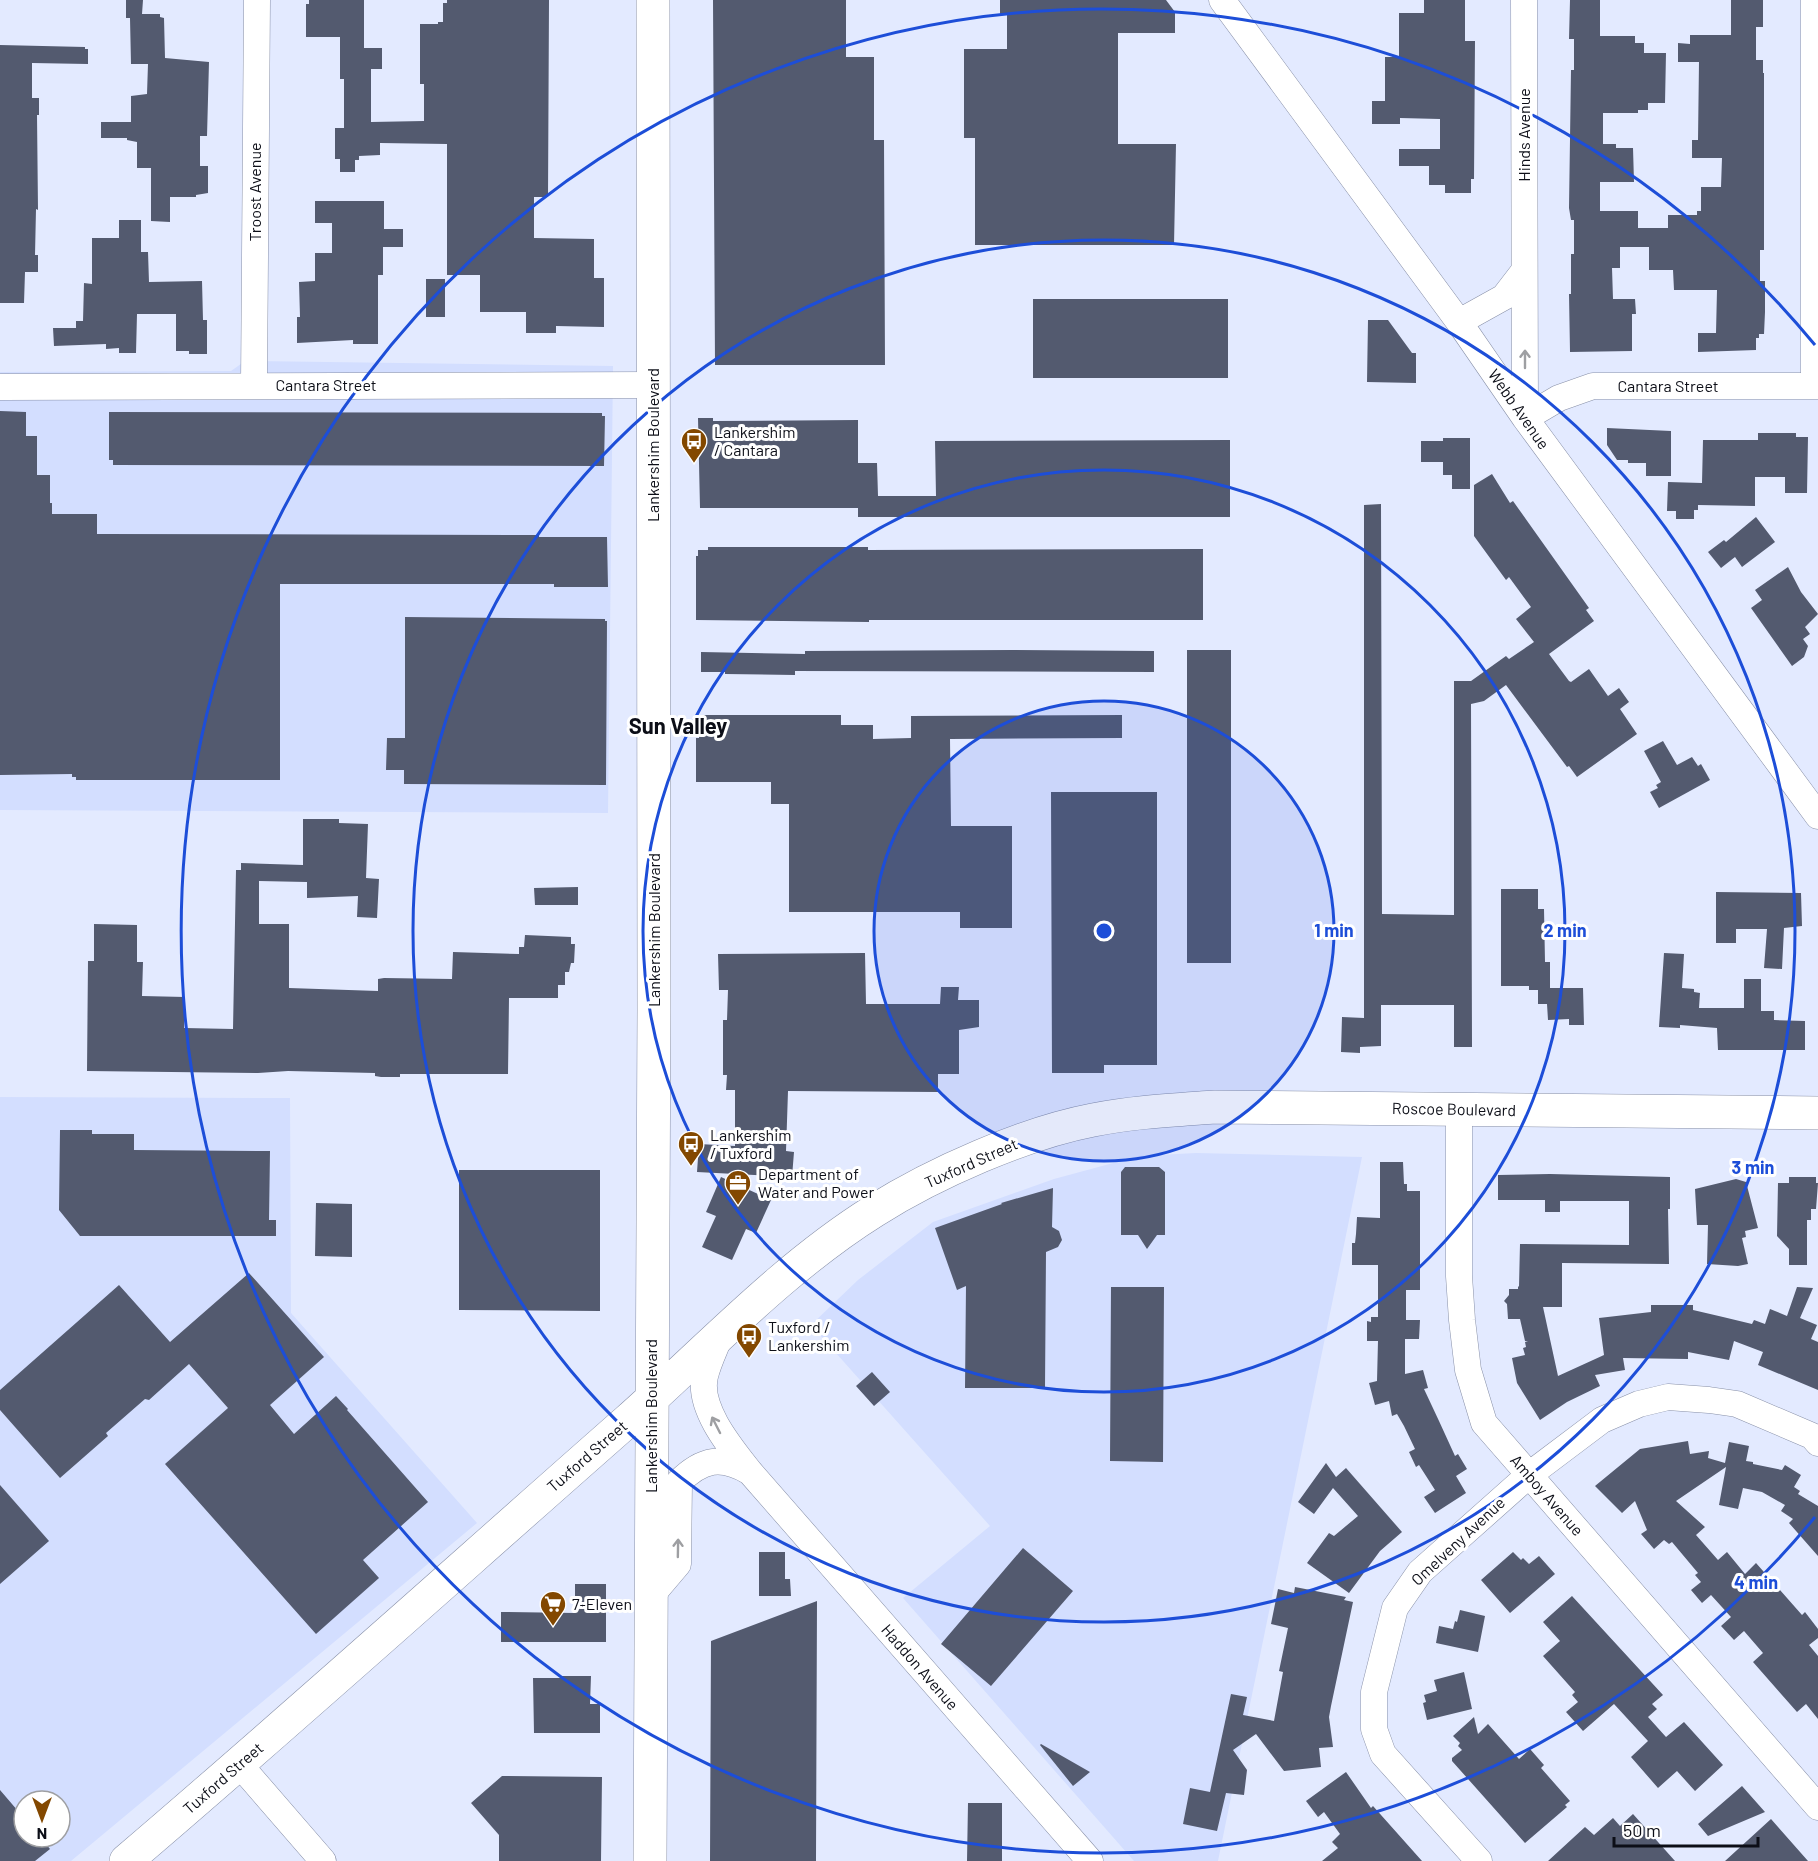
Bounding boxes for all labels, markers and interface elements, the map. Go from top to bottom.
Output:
street label: Hinds Avenue [1514,88,1533,182]
street label: Troost Avenue [245,143,264,242]
one-way arrow [1519,350,1531,370]
street label: Webb Avenue [1485,365,1554,452]
street label: Lankershim Boulevard [643,368,662,522]
street label: Cantara Street [275,375,377,394]
street label: Cantara Street [1617,376,1719,395]
place label: Lankershim / Cantara [714,422,796,459]
bus stop icon: Lankershim / Cantara [679,426,709,464]
district label: Sun Valley [629,712,727,738]
street label: Lankershim Boulevard [644,853,663,1007]
text: 1 min [1314,919,1354,941]
text: 2 min [1543,919,1587,941]
centre of rings [1094,921,1114,941]
street label: Roscoe Boulevard [1392,1098,1516,1119]
place label: Lankershim / Tuxford [710,1125,792,1162]
bus stop icon: Lankershim / Tuxford [676,1129,706,1167]
street label: Tuxford Street [921,1134,1020,1191]
text: 3 min [1732,1156,1774,1178]
place label: Department of Water and Power [758,1164,875,1201]
office icon: Department of Water and Power [723,1168,753,1206]
place label: Tuxford / Lankershim [768,1317,850,1354]
bus stop icon: Tuxford / Lankershim [734,1321,764,1359]
street label: Lankershim Boulevard [641,1339,660,1493]
street label: Tuxford Street [543,1416,631,1495]
one-way arrow [710,1416,722,1434]
street label: Amboy Avenue [1507,1450,1588,1539]
street label: Omelveny Avenue [1407,1492,1508,1589]
one-way arrow [672,1539,684,1559]
text: 4 min [1734,1571,1778,1593]
supermarket icon: 7-Eleven [538,1589,568,1627]
place label: 7-Eleven [572,1594,632,1613]
street label: Haddon Avenue [878,1620,963,1713]
street label: Tuxford Street [179,1738,267,1817]
north arrow [12,1789,72,1849]
scale bar [1614,1810,1758,1848]
text: 50 m [1623,1819,1661,1841]
text: N [37,1825,47,1844]

